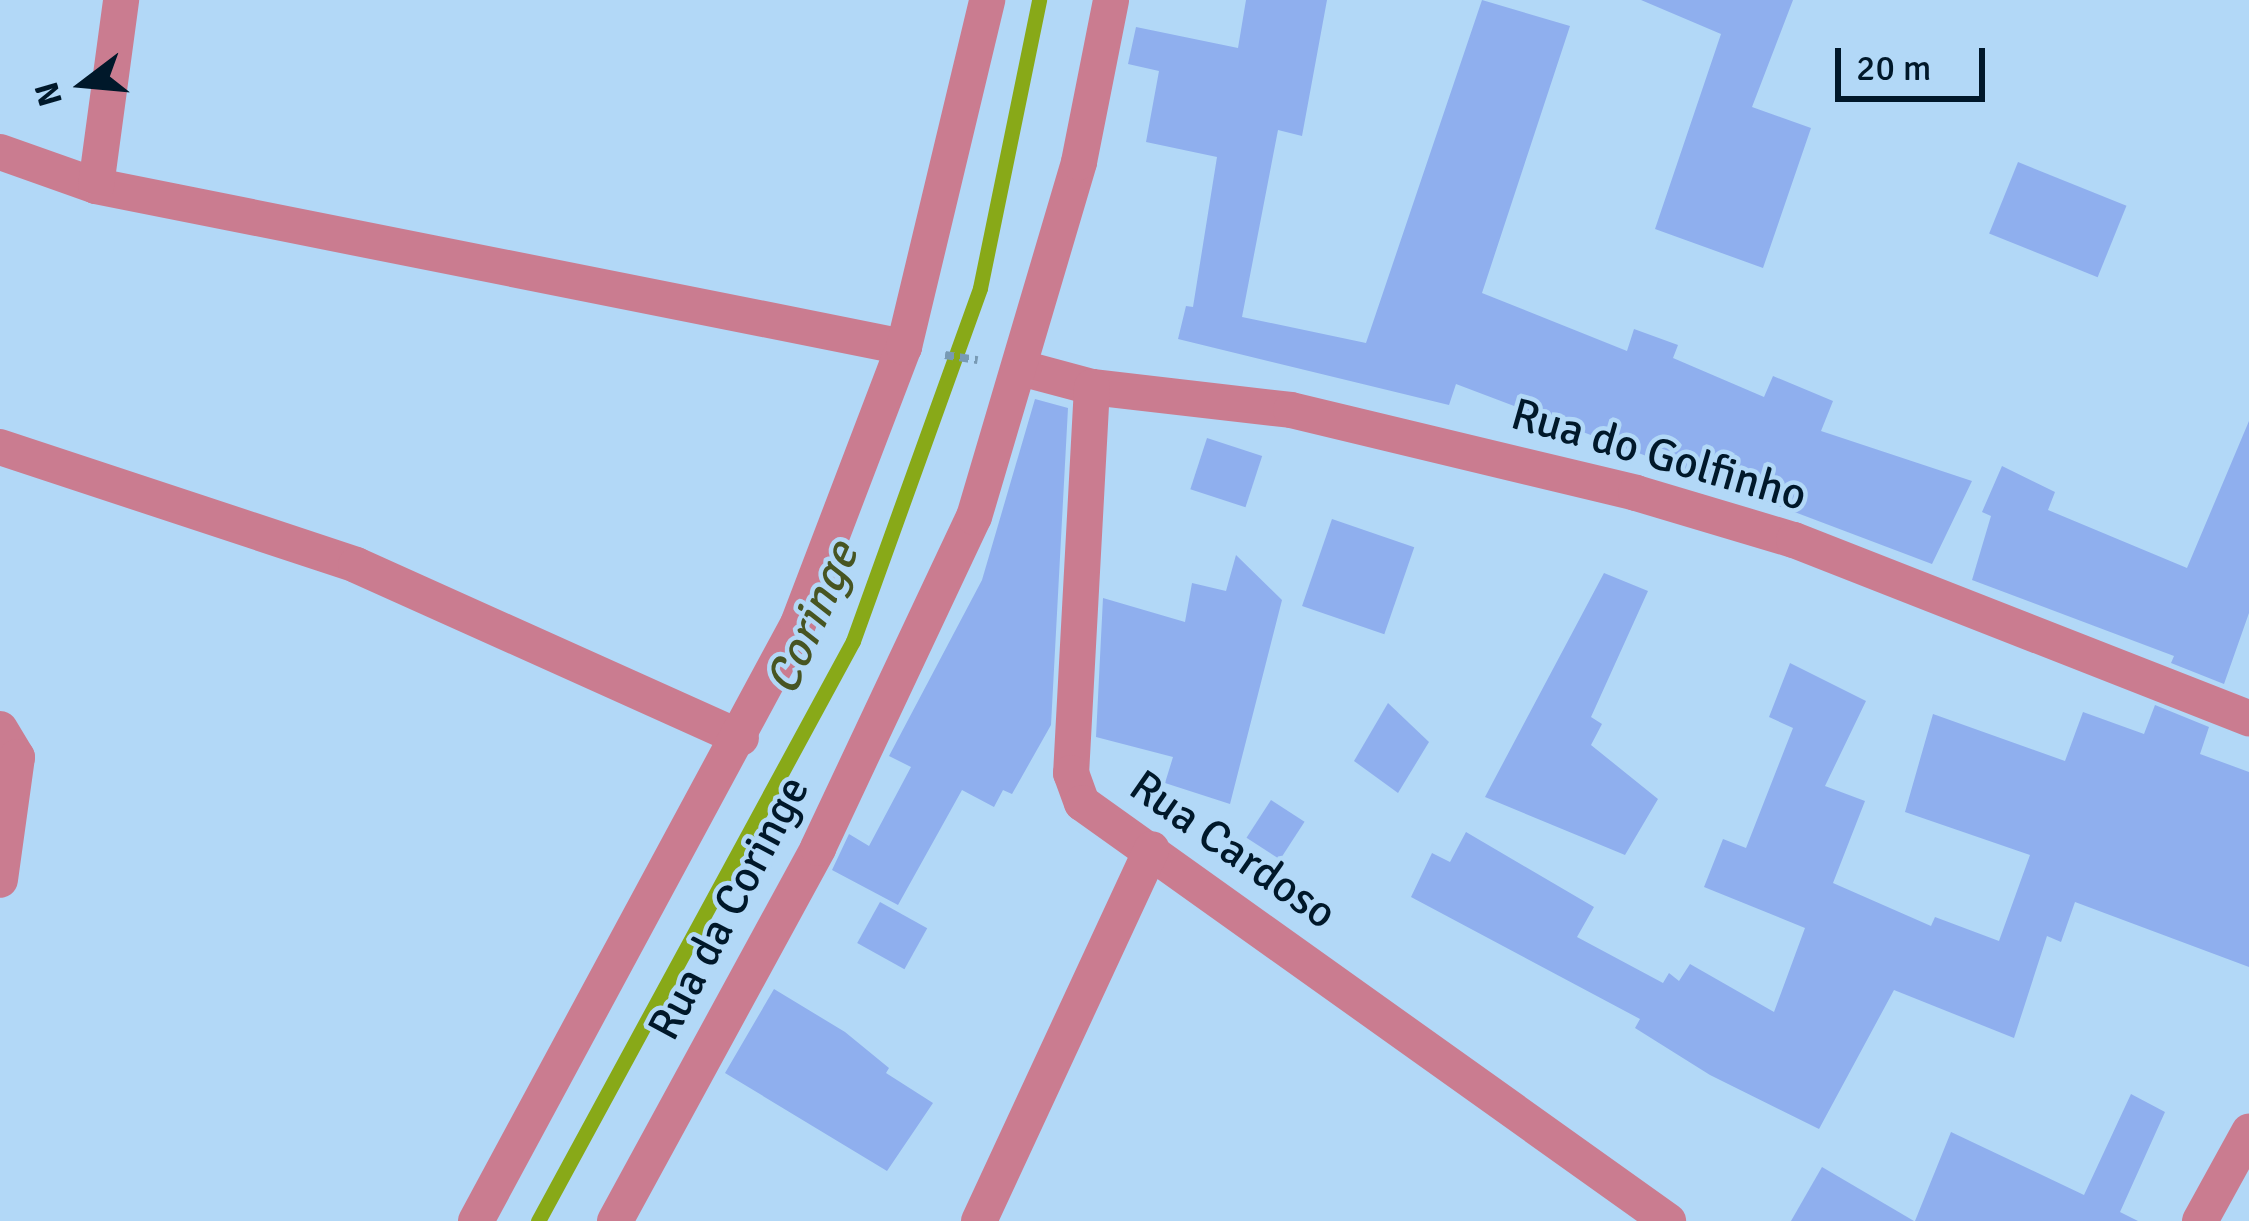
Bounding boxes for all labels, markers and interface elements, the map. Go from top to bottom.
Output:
north arrow [24,24,144,144]
scale bar [1841,24,1991,98]
text: 20 m [1856,46,1932,91]
text: N [26,77,72,111]
street label: Rua do Golfinho [1505,387,1813,523]
water label: Coringe [753,533,871,703]
street label: Rua Cardoso [1119,759,1347,941]
street label: Rua da Coringe [637,767,821,1049]

